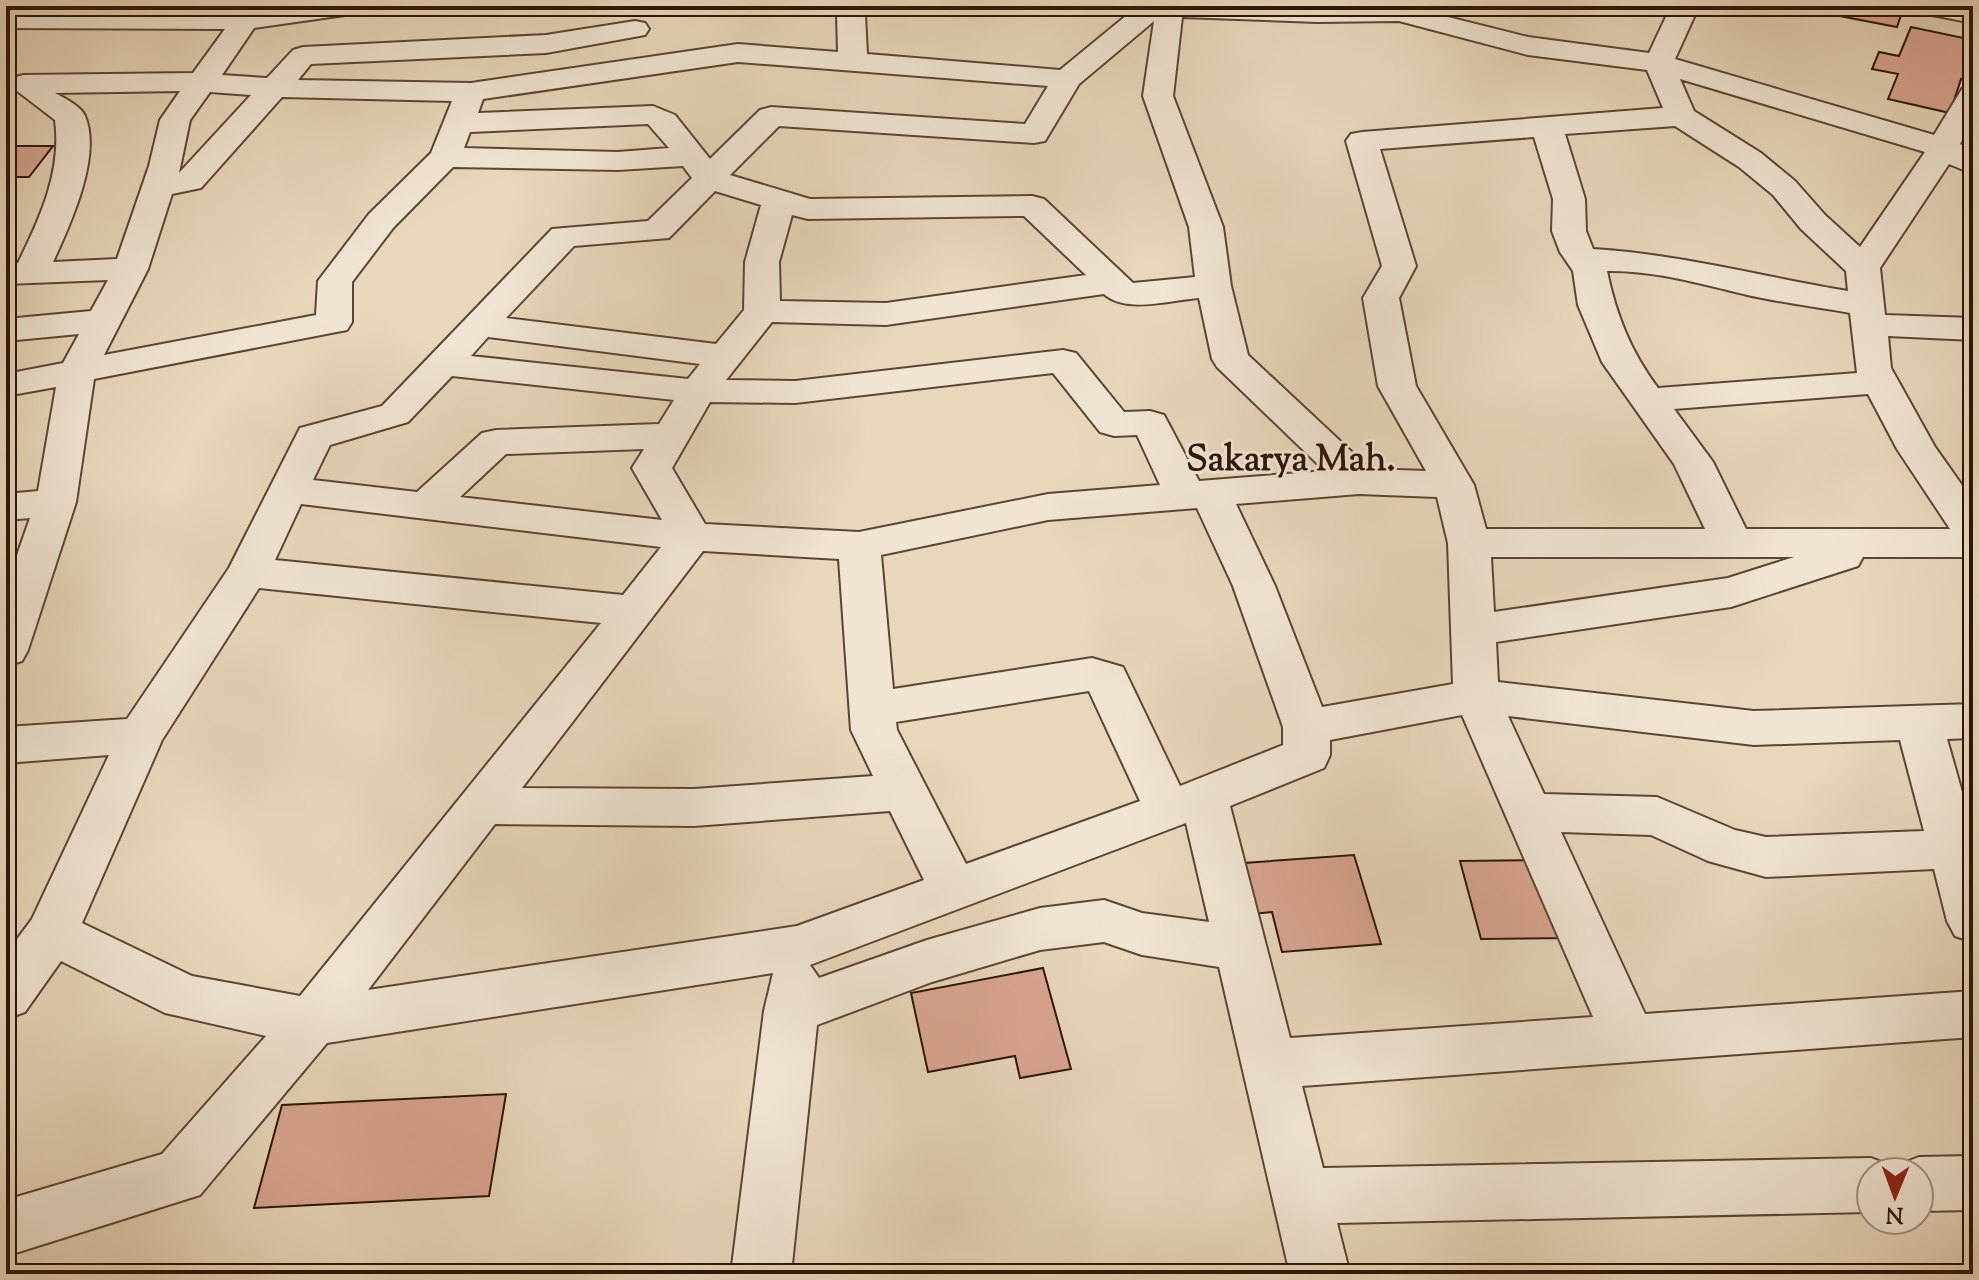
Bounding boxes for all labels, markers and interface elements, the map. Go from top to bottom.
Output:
district label: Sakarya Mah. [1186,435,1396,487]
north arrow [1855,1156,1935,1236]
text: N [1885,1197,1904,1229]

